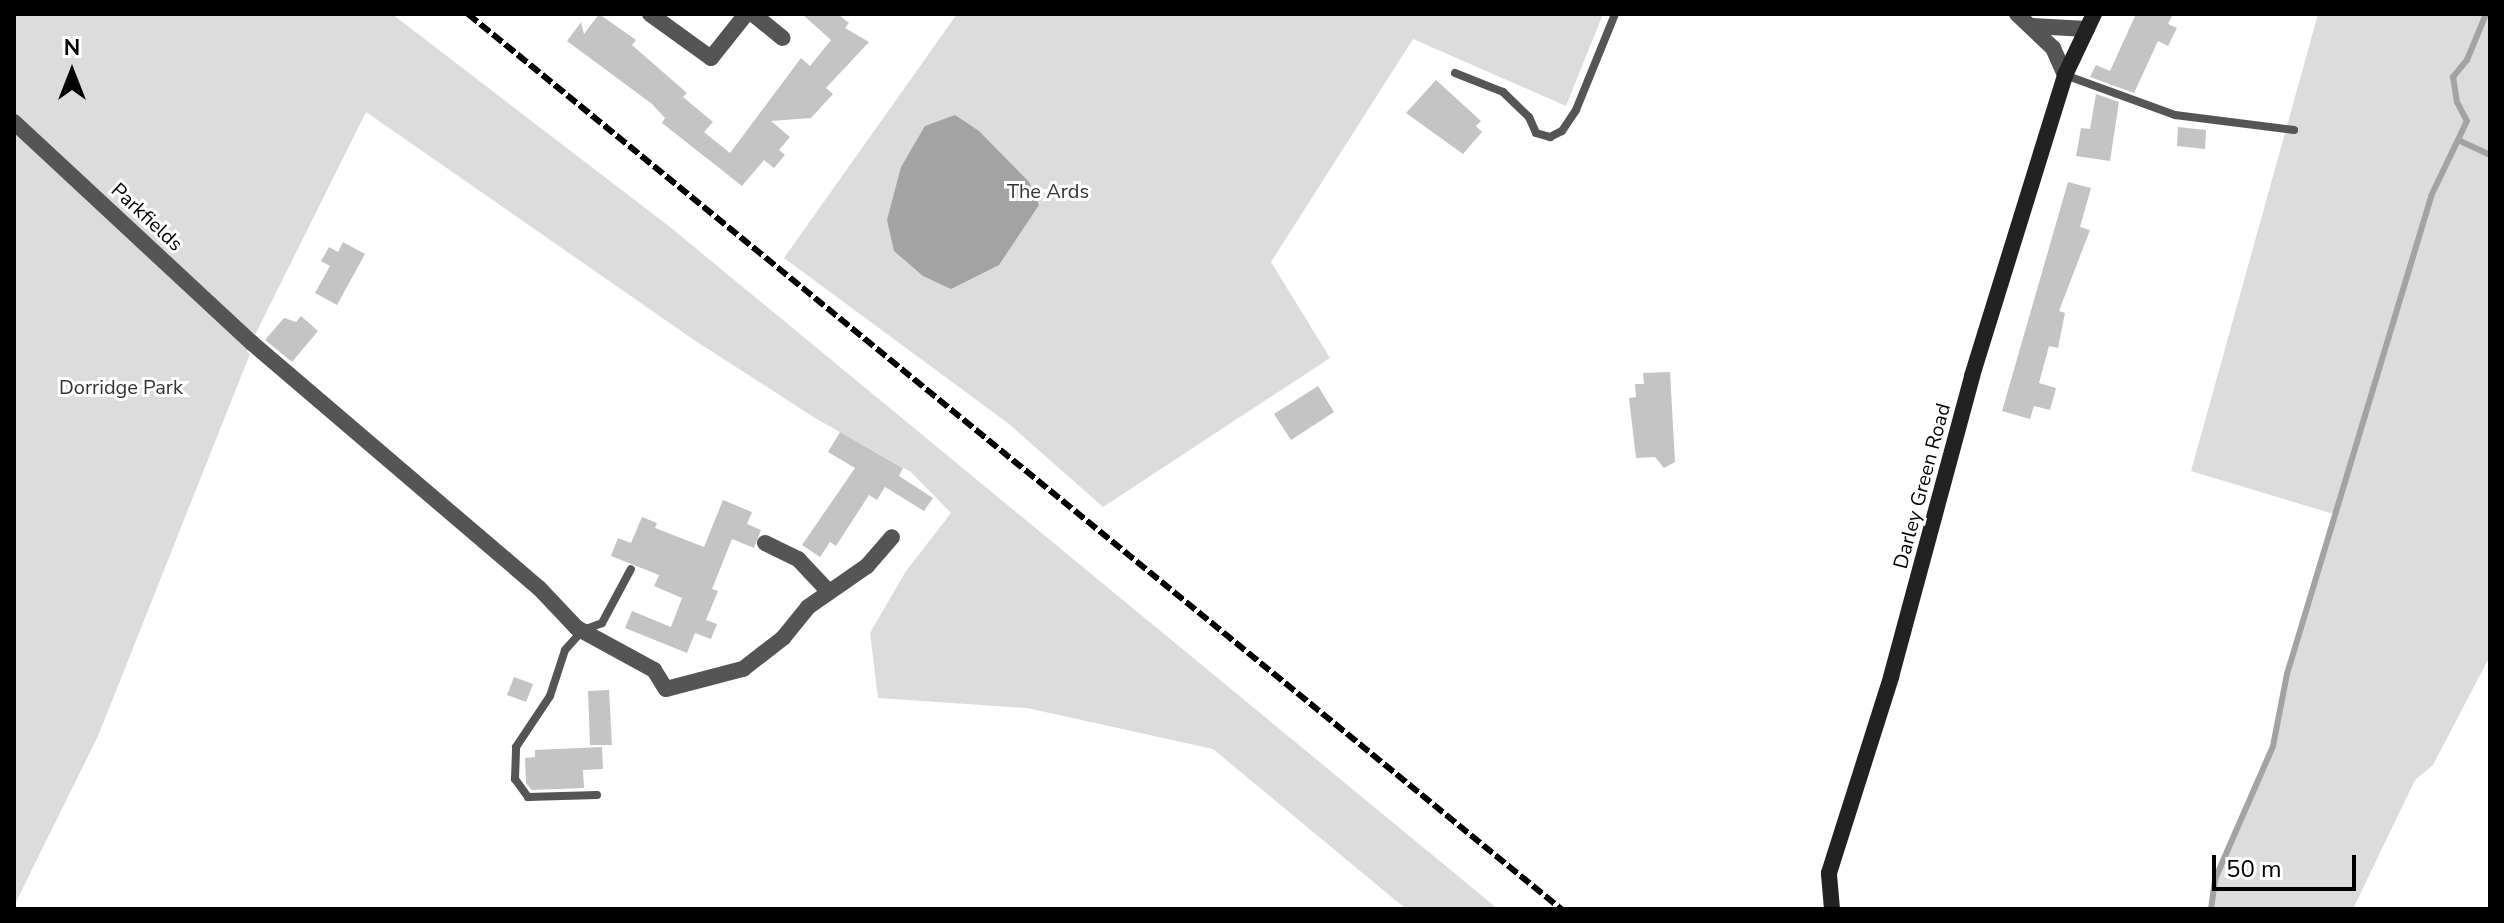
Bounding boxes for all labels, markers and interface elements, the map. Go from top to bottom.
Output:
north arrow [32,32,112,112]
text: N [64,33,80,63]
street label: Parkfields [106,178,188,256]
park label: The Ards [1007,179,1089,203]
park label: Dorridge Park [59,375,183,399]
street label: Darley Green Road [1888,401,1956,571]
scale bar [2216,839,2360,889]
text: 50 m [2226,853,2282,885]

